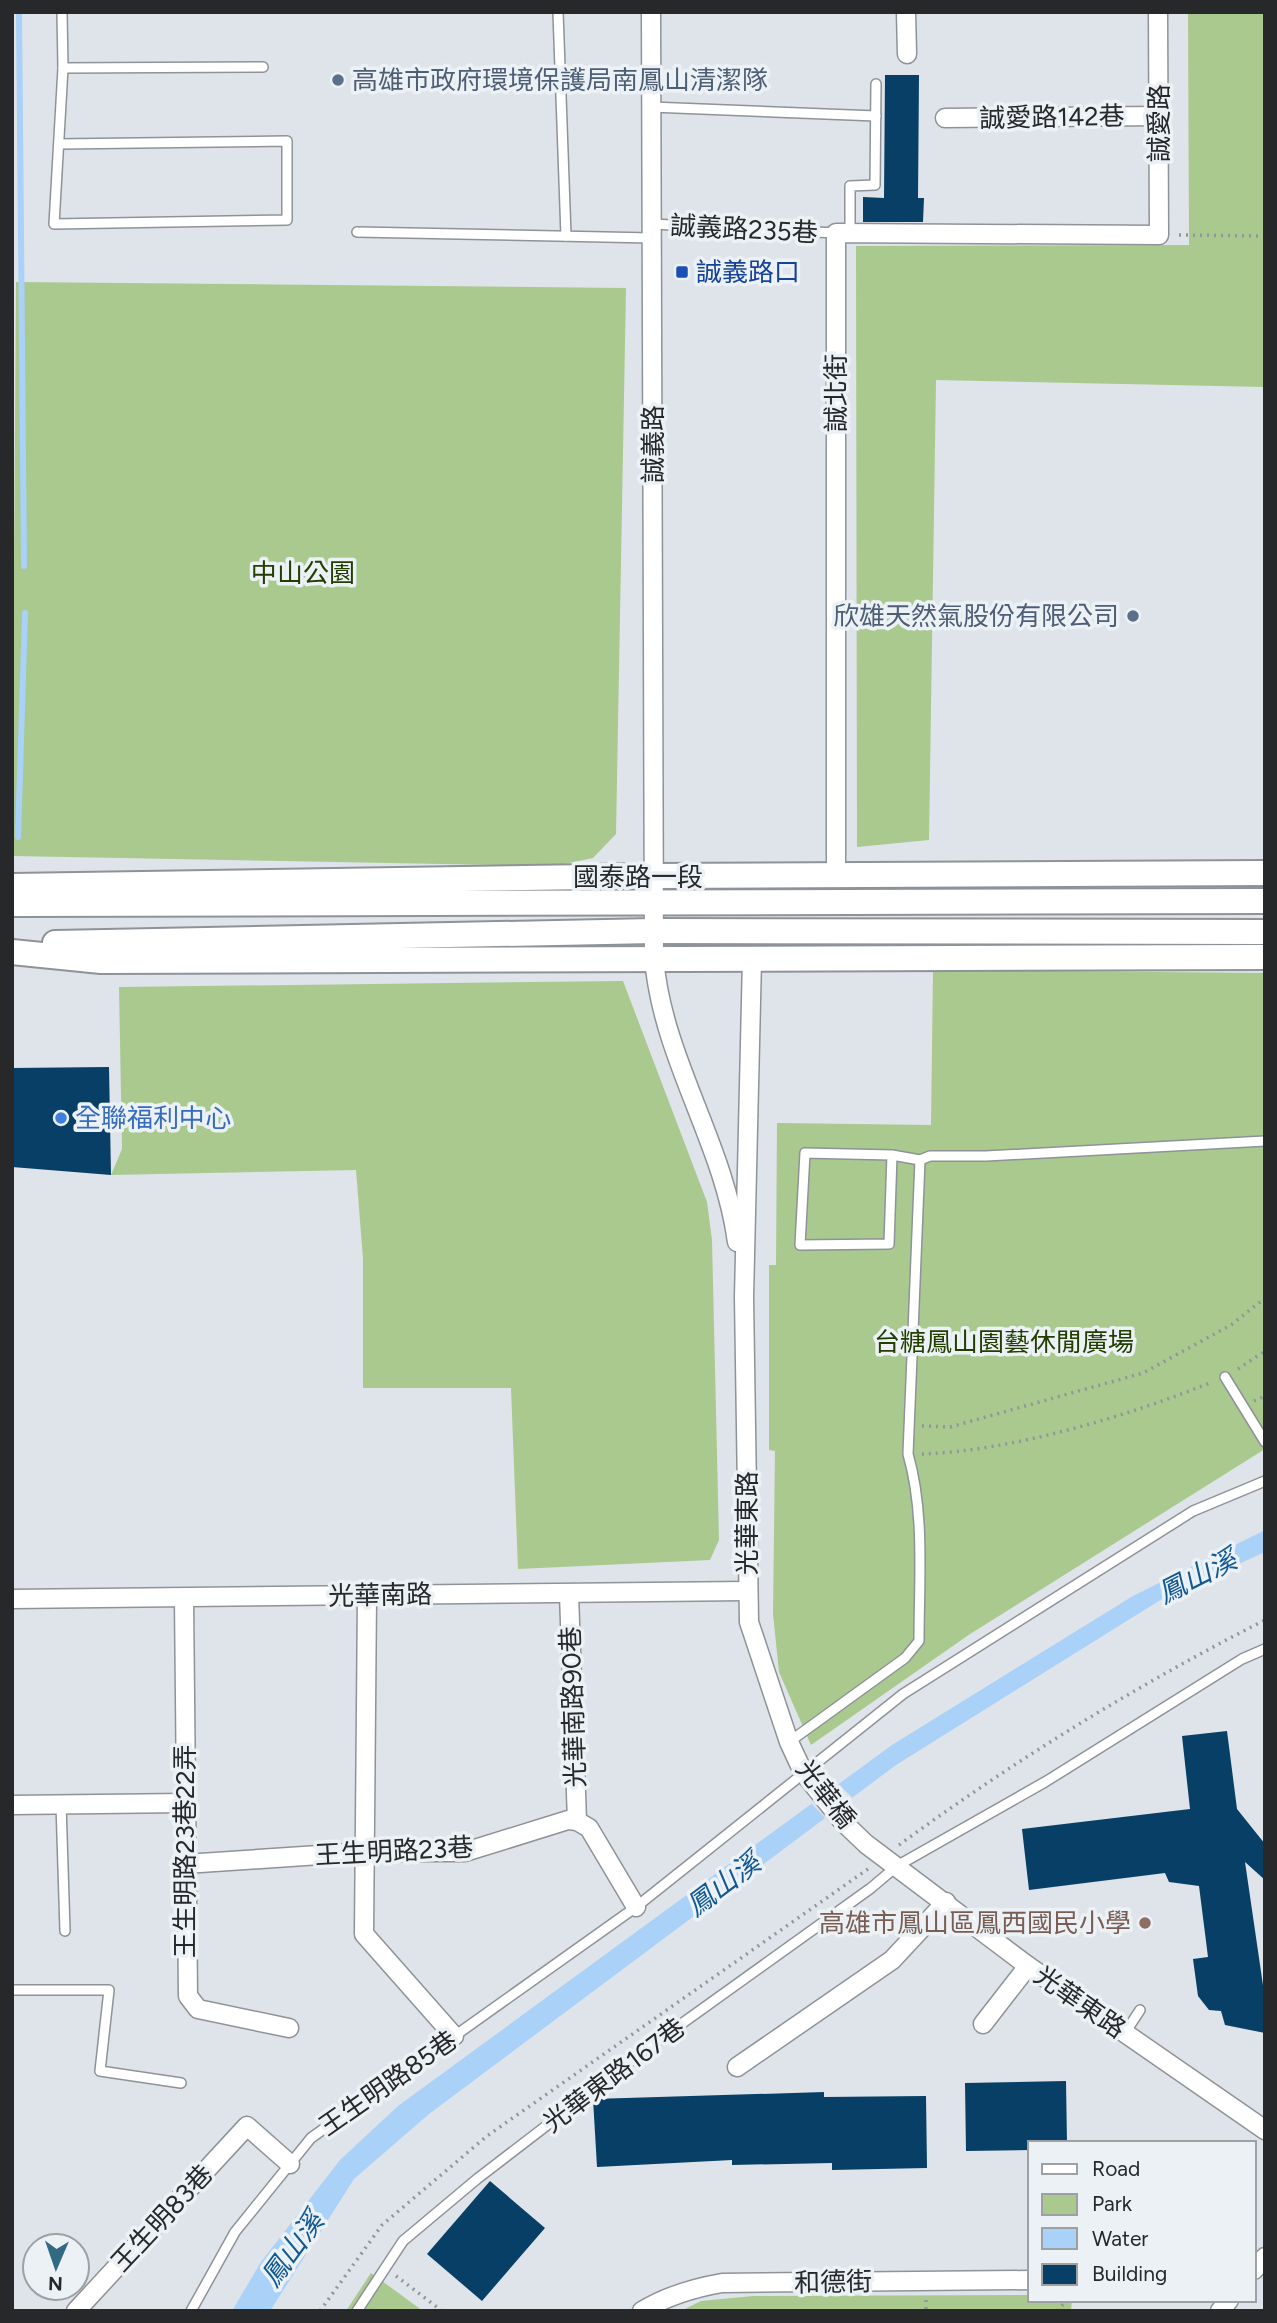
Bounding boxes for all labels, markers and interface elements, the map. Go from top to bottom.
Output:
place label: 高雄市政府環境保護局南鳳山清潔隊 [352,64,768,96]
marker: 高雄市政府環境保護局南鳳山清潔隊 [330,72,346,88]
street label: 誠愛路 [1143,84,1175,162]
street label: 誠愛路142巷 [979,100,1125,134]
street label: 誠義路235巷 [669,209,819,249]
place label: 誠義路口 [696,256,800,288]
marker: 誠義路口 [674,264,690,280]
street label: 誠北街 [820,354,852,432]
street label: 誠義路 [637,405,669,483]
park label: 中山公園 [251,557,355,589]
place label: 欣雄天然氣股份有限公司 [833,600,1119,632]
marker: 欣雄天然氣股份有限公司 [1125,608,1141,624]
street label: 國泰路一段 [573,861,703,893]
place label: 全聯福利中心 [75,1102,231,1134]
marker: 全聯福利中心 [53,1110,69,1126]
park label: 台糖鳳山園藝休閒廣場 [874,1326,1134,1358]
street label: 光華東路 [731,1471,763,1575]
water label: 鳳山溪 [1152,1540,1246,1610]
street label: 光華南路 [328,1578,432,1612]
street label: 光華南路90巷 [554,1626,592,1788]
street label: 王生明路23巷22弄 [169,1744,201,1958]
street label: 光華橋 [789,1753,863,1835]
street label: 王生明路23巷 [314,1831,474,1871]
water label: 鳳山溪 [679,1843,770,1923]
place label: 高雄市鳳山區鳳西國民小學 [819,1907,1131,1939]
marker: 高雄市鳳山區鳳西國民小學 [1137,1915,1153,1931]
street label: 光華東路 [1028,1959,1132,2045]
street label: 光華東路167巷 [537,2011,691,2139]
street label: 王生明路85巷 [313,2024,463,2142]
legend [1028,2141,1256,2302]
text: Road [1092,2156,1140,2181]
street label: 王生明83巷 [105,2158,219,2278]
text: Park [1092,2191,1133,2216]
water label: 鳳山溪 [254,2202,333,2293]
text: Water [1092,2226,1148,2251]
north arrow [21,2232,91,2302]
text: Building [1092,2261,1167,2286]
street label: 和德街 [794,2265,872,2299]
text: N [48,2272,63,2295]

